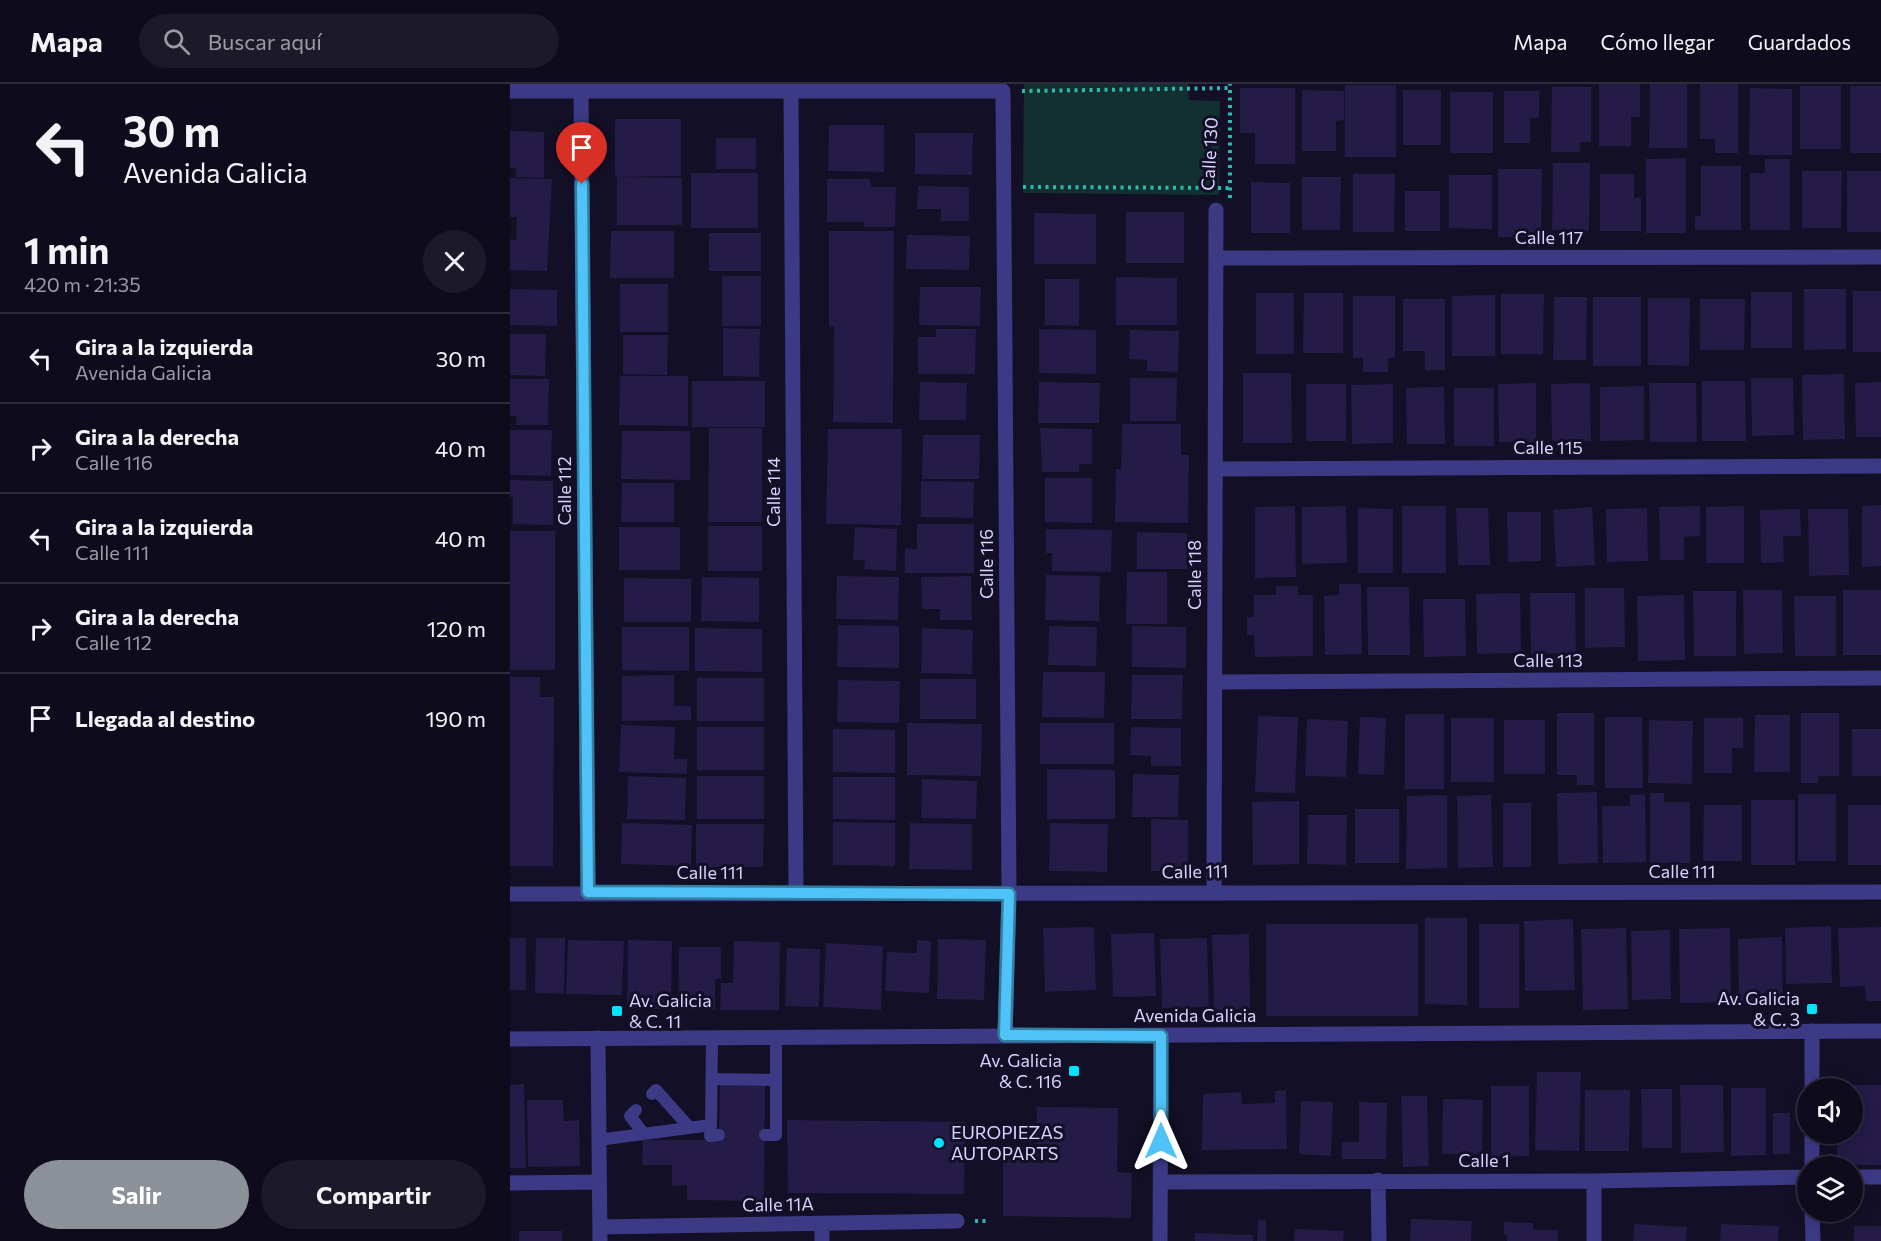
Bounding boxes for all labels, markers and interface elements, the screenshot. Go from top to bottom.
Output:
search box [139,14,559,68]
text: Mapa [30,24,103,58]
icon: search [160,25,193,58]
text: Buscar aquí [208,28,322,55]
text: Mapa [1513,29,1568,54]
text: Cómo llegar [1601,29,1715,54]
text: Guardados [1748,29,1851,54]
text: 30 m [123,104,220,156]
icon: left [24,108,102,186]
street label: Calle 130 [1196,117,1222,191]
pin [556,122,607,184]
icon: arrive [565,131,598,164]
text: Avenida Galicia [123,156,308,189]
street label: Calle 117 [1515,226,1583,248]
text: 1 min [24,227,109,271]
button: close [423,230,486,293]
text: 420 m · 21:35 [24,272,141,296]
text: Gira a la izquierda [75,333,253,360]
icon: left [24,342,57,375]
text: 30 m [436,345,486,372]
text: Avenida Galicia [75,360,212,384]
text: Gira a la derecha [75,423,239,450]
icon: right [24,432,57,465]
text: 40 m [435,435,486,462]
street label: Calle 115 [1513,436,1583,458]
text: Calle 116 [75,450,153,474]
street label: Calle 112 [553,456,575,526]
street label: Calle 114 [762,457,784,527]
text: Gira a la izquierda [75,513,253,540]
icon: left [24,522,57,555]
text: 40 m [435,525,486,552]
street label: Calle 116 [975,529,997,599]
text: Calle 111 [75,540,149,564]
street label: Calle 118 [1183,540,1205,610]
text: Gira a la derecha [75,603,239,630]
icon: right [24,612,57,645]
text: 120 m [427,615,486,642]
text: Calle 112 [75,630,152,654]
street label: Calle 113 [1513,649,1583,671]
icon: arrive [24,702,57,735]
text: Llegada al destino [75,705,255,732]
text: 190 m [425,705,486,732]
street label: Calle 111 [1161,859,1229,883]
street label: Calle 111 [1649,860,1715,882]
street label: Calle 111 [677,861,743,883]
place label: Av. Galicia & C. 3 [1717,987,1800,1030]
place label: Av. Galicia & C. 11 [629,989,712,1032]
marker: Av. Galicia & C. 3 [1805,1002,1819,1016]
marker: Av. Galicia & C. 11 [610,1004,624,1018]
street label: Avenida Galicia [1133,1004,1257,1026]
place label: Av. Galicia & C. 116 [979,1049,1062,1092]
marker: Av. Galicia & C. 116 [1067,1064,1081,1078]
map controls [1797,1078,1863,1222]
button: sound [1797,1078,1863,1144]
position arrow [1129,1109,1193,1173]
place label: EUROPIEZAS AUTOPARTS [951,1121,1063,1164]
marker: EUROPIEZAS AUTOPARTS [932,1136,946,1150]
street label: Calle 1 [1458,1149,1510,1171]
button: layers [1797,1156,1863,1222]
button: Salir [24,1160,249,1229]
button: Compartir [261,1160,486,1229]
street label: Calle 11A [742,1192,814,1216]

